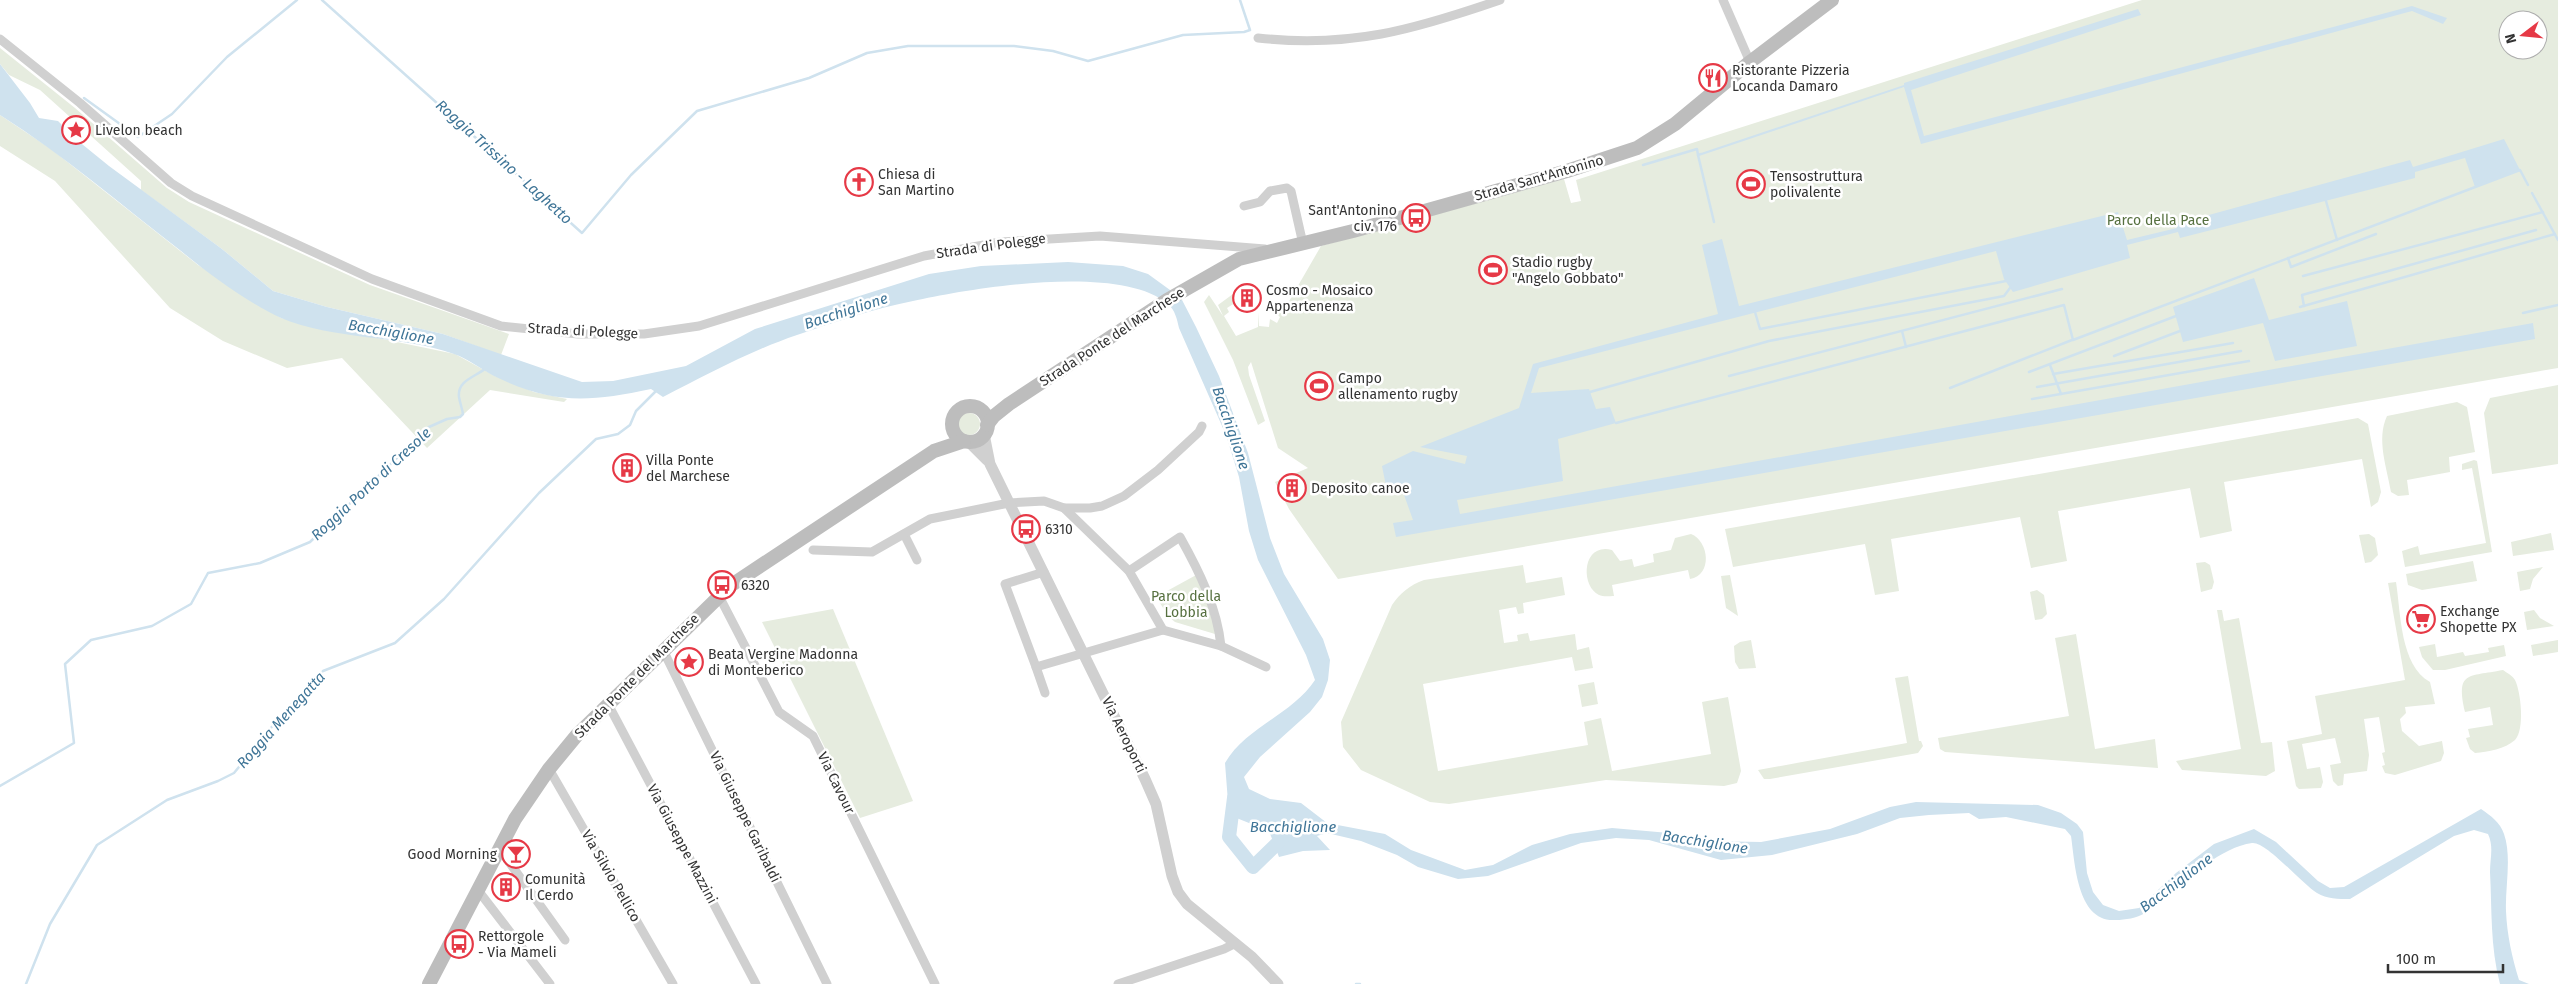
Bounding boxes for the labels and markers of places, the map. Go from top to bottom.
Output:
place label: Ristorante Pizzeria Locanda Damaro [1732,62,1850,95]
restaurant icon: Ristorante Pizzeria Locanda Damaro [1698,63,1728,93]
place icon: Livelon beach [61,115,91,145]
place label: Livelon beach [95,122,183,139]
place label: Chiesa di San Martino [878,166,954,199]
church icon: Chiesa di San Martino [844,167,874,197]
place label: Tensostruttura polivalente [1770,168,1863,201]
sports icon: Tensostruttura polivalente [1736,169,1766,199]
place label: Sant'Antonino civ. 176 [1308,202,1397,235]
bus stop icon: Sant'Antonino civ. 176 [1401,203,1431,233]
place label: Stadio rugby "Angelo Gobbato" [1512,254,1624,287]
sports icon: Stadio rugby "Angelo Gobbato" [1478,255,1508,285]
place label: Cosmo - Mosaico Appartenenza [1266,282,1373,315]
building icon: Cosmo - Mosaico Appartenenza [1232,283,1262,313]
place label: Campo allenamento rugby [1338,370,1458,403]
sports icon: Campo allenamento rugby [1304,371,1334,401]
place label: Villa Ponte del Marchese [646,452,730,485]
building icon: Villa Ponte del Marchese [612,453,642,483]
building icon: Deposito canoe [1277,473,1307,503]
place label: Deposito canoe [1311,480,1410,497]
bus stop icon: 6310 [1011,514,1041,544]
place label: 6310 [1045,521,1073,538]
bus stop icon: 6320 [707,570,737,600]
place label: 6320 [741,577,770,594]
place label: Exchange Shopette PX [2440,603,2517,636]
supermarket icon: Exchange Shopette PX [2406,604,2436,634]
place label: Beata Vergine Madonna di Monteberico [708,646,858,679]
place icon: Beata Vergine Madonna di Monteberico [674,647,704,677]
bar icon: Good Morning [501,839,531,869]
place label: Good Morning [408,846,498,863]
place label: Comunità Il Cerdo [525,871,586,904]
building icon: Comunità Il Cerdo [491,872,521,902]
place label: Rettorgole - Via Mameli [478,928,557,961]
bus stop icon: Rettorgole - Via Mameli [444,929,474,959]

